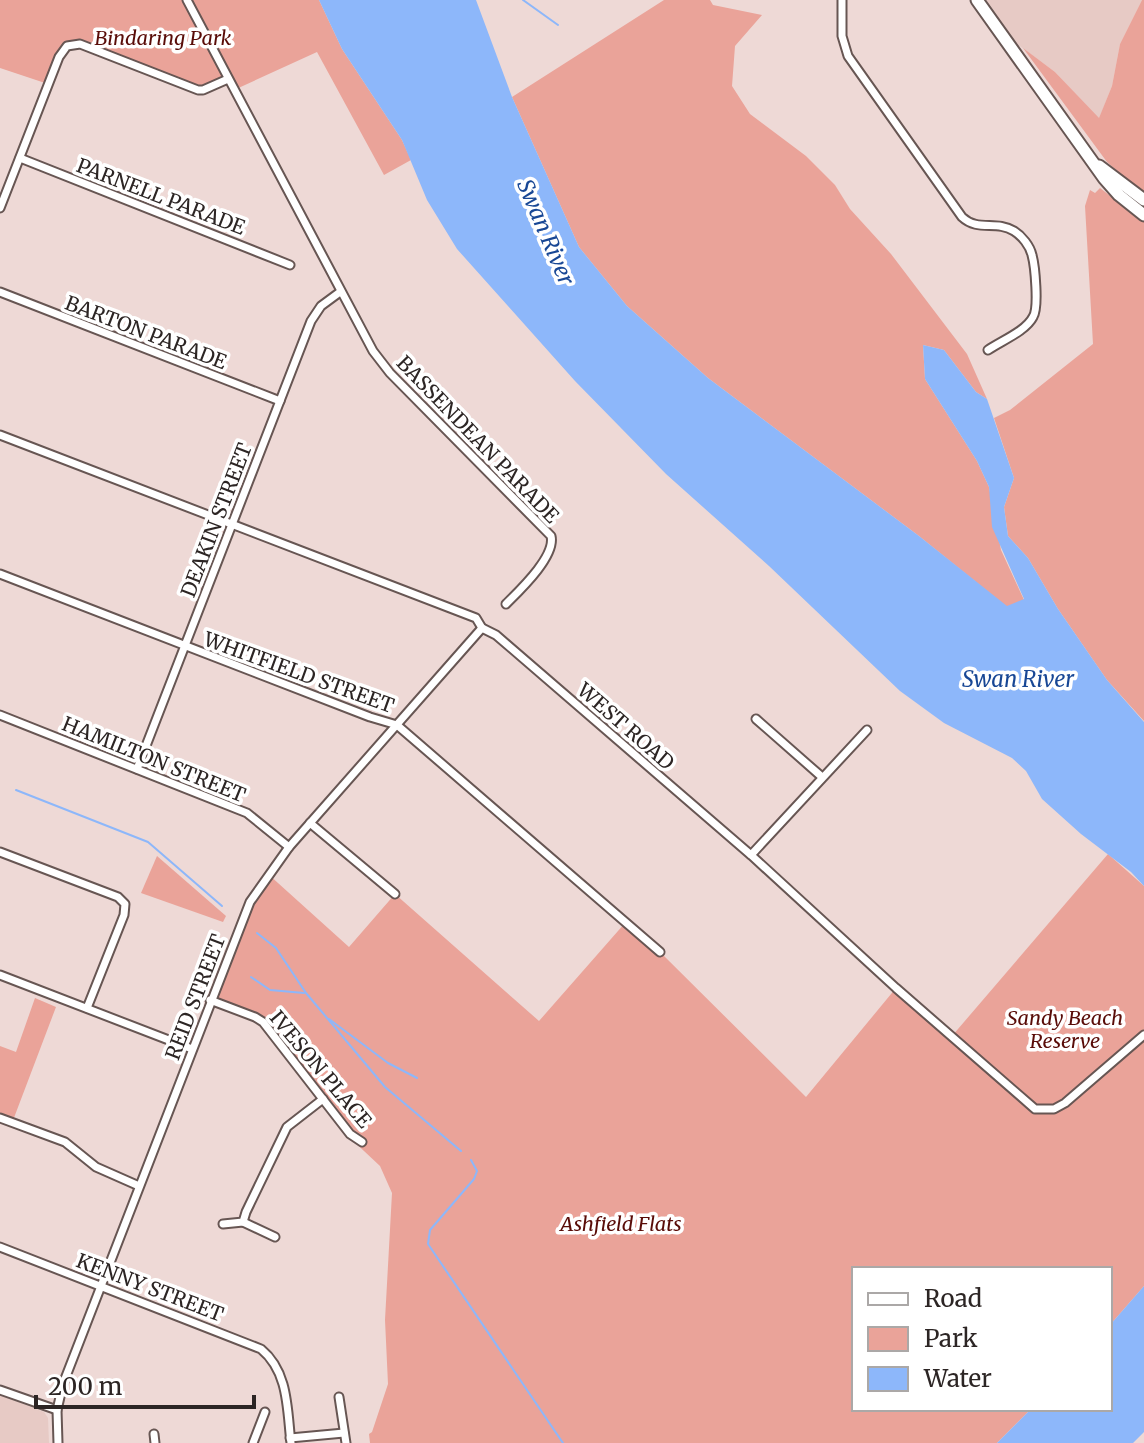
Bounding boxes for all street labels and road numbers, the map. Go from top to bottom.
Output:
street label: PARNELL PARADE [73,152,249,240]
street label: BARTON PARADE [62,290,231,374]
street label: BASSENDEAN PARADE [392,350,565,528]
street label: DEAKIN STREET [175,439,257,601]
street label: WHITFIELD STREET [200,626,398,718]
street label: WEST ROAD [572,677,680,775]
street label: HAMILTON STREET [59,711,250,807]
street label: REID STREET [160,931,230,1063]
street label: IVESON PLACE [265,1005,378,1133]
street label: KENNY STREET [73,1247,227,1327]

